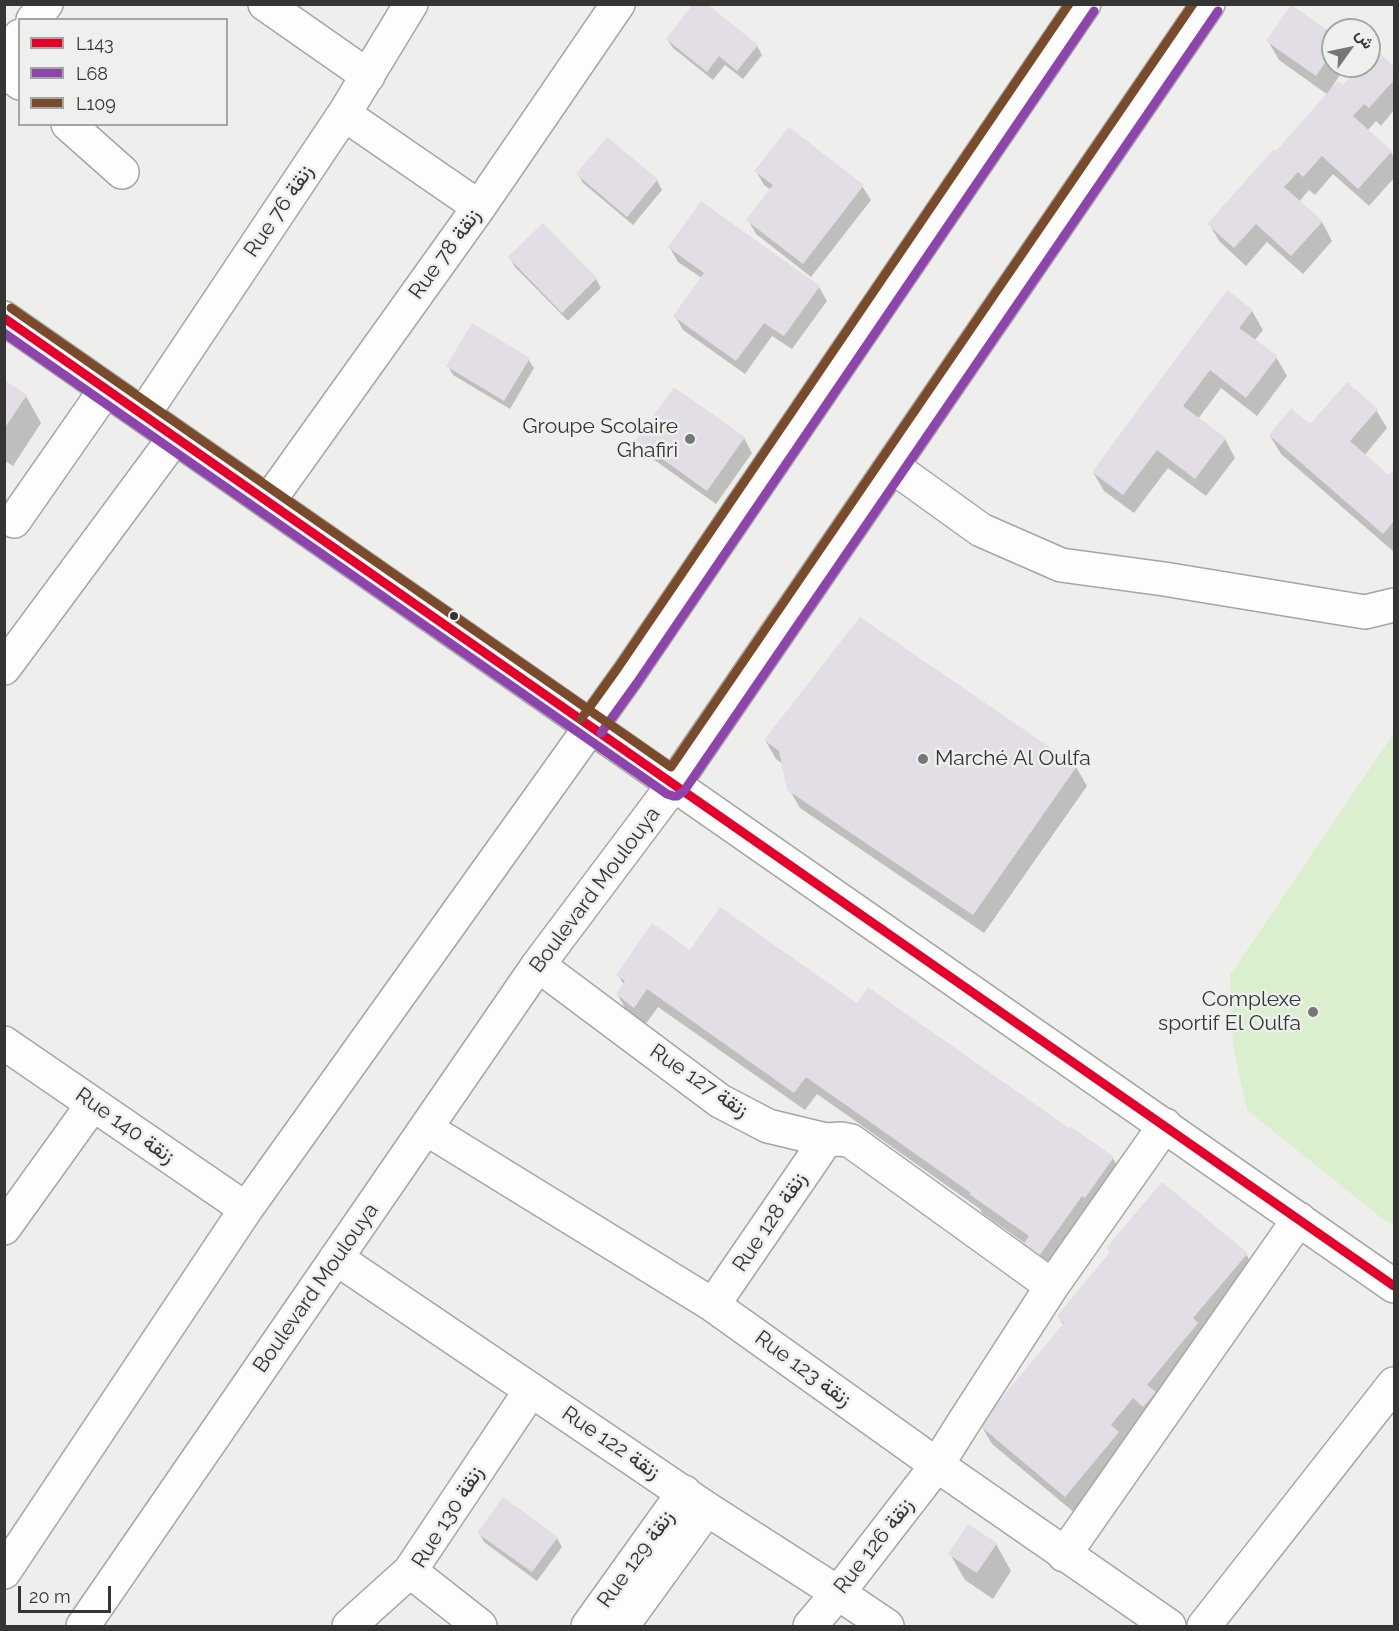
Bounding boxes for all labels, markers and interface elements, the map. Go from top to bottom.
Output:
legend [18,18,228,126]
north arrow [1321,18,1381,78]
text: ش [1352,26,1378,52]
text: L143 [76,33,114,54]
text: L68 [76,63,108,84]
text: L109 [76,93,116,114]
street label: Rue 76 زنقة [239,160,319,262]
street label: Rue 78 زنقة [404,204,486,304]
place label: Groupe Scolaire Ghafiri [523,414,678,464]
marker: Groupe Scolaire Ghafiri [683,432,697,446]
unlabelled marker [448,610,460,622]
place label: Marché Al Oulfa [935,746,1091,772]
marker: Marché Al Oulfa [916,752,930,766]
street label: Boulevard Moulouya [524,802,666,978]
place label: Complexe sportif El Oulfa [1158,987,1301,1037]
marker: Complexe sportif El Oulfa [1306,1005,1320,1019]
street label: Rue 127 زنقة [645,1039,753,1123]
street label: Rue 140 زنقة [70,1083,180,1169]
street label: Rue 128 زنقة [728,1167,812,1277]
street label: Boulevard Moulouya [248,1198,384,1378]
street label: Rue 123 زنقة [750,1326,856,1412]
street label: Rue 122 زنقة [557,1401,665,1485]
street label: Rue 130 زنقة [407,1461,489,1573]
street label: Rue 126 زنقة [829,1493,919,1599]
street label: Rue 129 زنقة [592,1505,680,1613]
scale bar [21,1574,114,1612]
text: 20 m [29,1586,71,1607]

